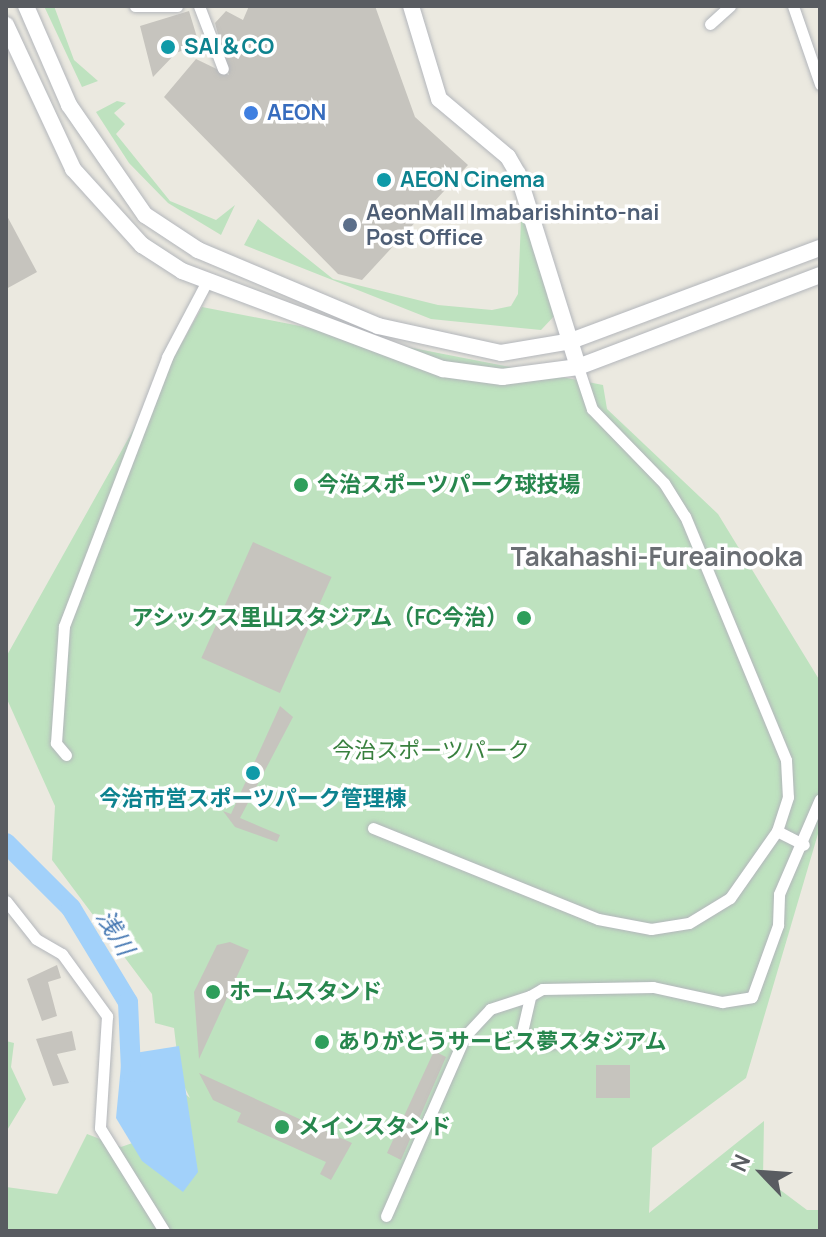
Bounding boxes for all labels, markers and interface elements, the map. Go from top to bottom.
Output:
place label: SAI＆CO [184,34,274,60]
marker: SAI＆CO [159,38,177,56]
place label: AEON [267,100,326,126]
marker: AEON [242,104,260,122]
place label: AEON Cinema [400,167,545,193]
marker: AEON Cinema [375,171,393,189]
place label: AeonMall Imabarishinto-nai Post Office [366,199,659,250]
marker: AeonMall Imabarishinto-nai Post Office [341,216,359,234]
place label: 今治スポーツパーク球技場 [317,472,581,498]
marker: 今治スポーツパーク球技場 [292,476,310,494]
district label: Takahashi-Fureainooka [511,541,803,573]
place label: アシックス里山スタジアム（FC今治） [128,605,508,631]
marker: アシックス里山スタジアム（FC今治） [515,609,533,627]
park label: 今治スポーツパーク [332,738,530,764]
marker: 今治市営スポーツパーク管理棟 [244,764,262,782]
place label: 今治市営スポーツパーク管理棟 [99,786,407,812]
water label: 浅川 [91,904,141,960]
place label: ホームスタンド [229,979,383,1005]
marker: ホームスタンド [204,983,222,1001]
place label: ありがとうサービス夢スタジアム [338,1029,668,1055]
marker: ありがとうサービス夢スタジアム [313,1033,331,1051]
place label: メインスタンド [298,1114,452,1140]
marker: メインスタンド [273,1118,291,1136]
north arrow [722,1133,802,1213]
text: N [723,1149,757,1176]

